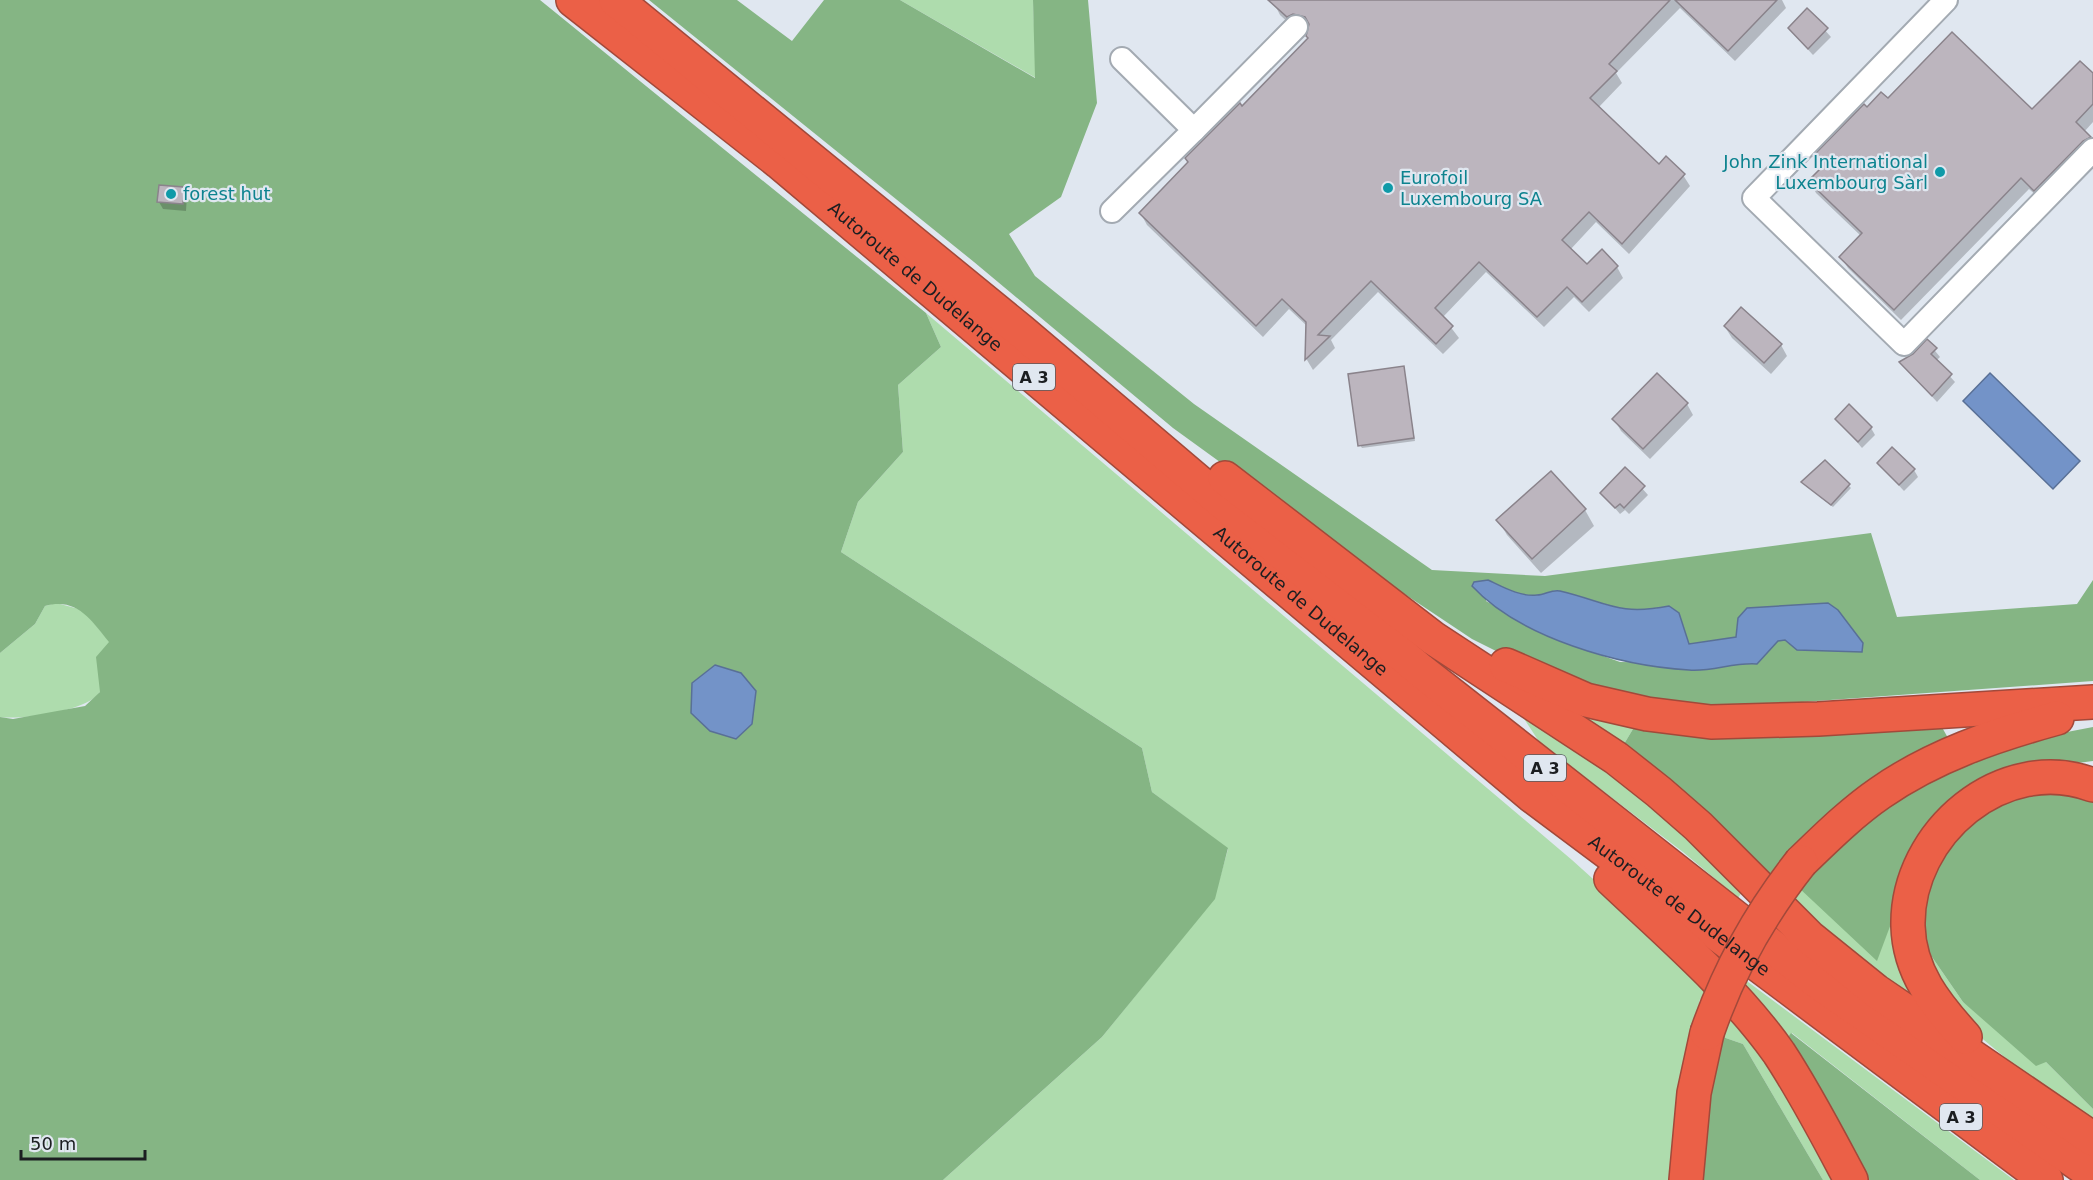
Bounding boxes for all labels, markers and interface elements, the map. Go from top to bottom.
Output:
place label: John Zink International Luxembourg Sàrl [1722,151,1928,193]
marker: John Zink International Luxembourg Sàrl [1933,165,1947,179]
place label: Eurofoil Luxembourg SA [1400,167,1543,209]
marker: Eurofoil Luxembourg SA [1381,181,1395,195]
place label: forest hut [183,183,270,204]
marker: forest hut [164,187,178,201]
street label: Autoroute de Dudelange [824,197,1007,355]
road number: A 3 [1013,364,1055,390]
street label: Autoroute de Dudelange [1210,522,1392,680]
road number: A 3 [1524,755,1566,781]
street label: Autoroute de Dudelange [1585,831,1774,980]
road number: A 3 [1940,1104,1982,1130]
scale bar [21,1123,146,1161]
text: 50 m [30,1133,76,1154]

